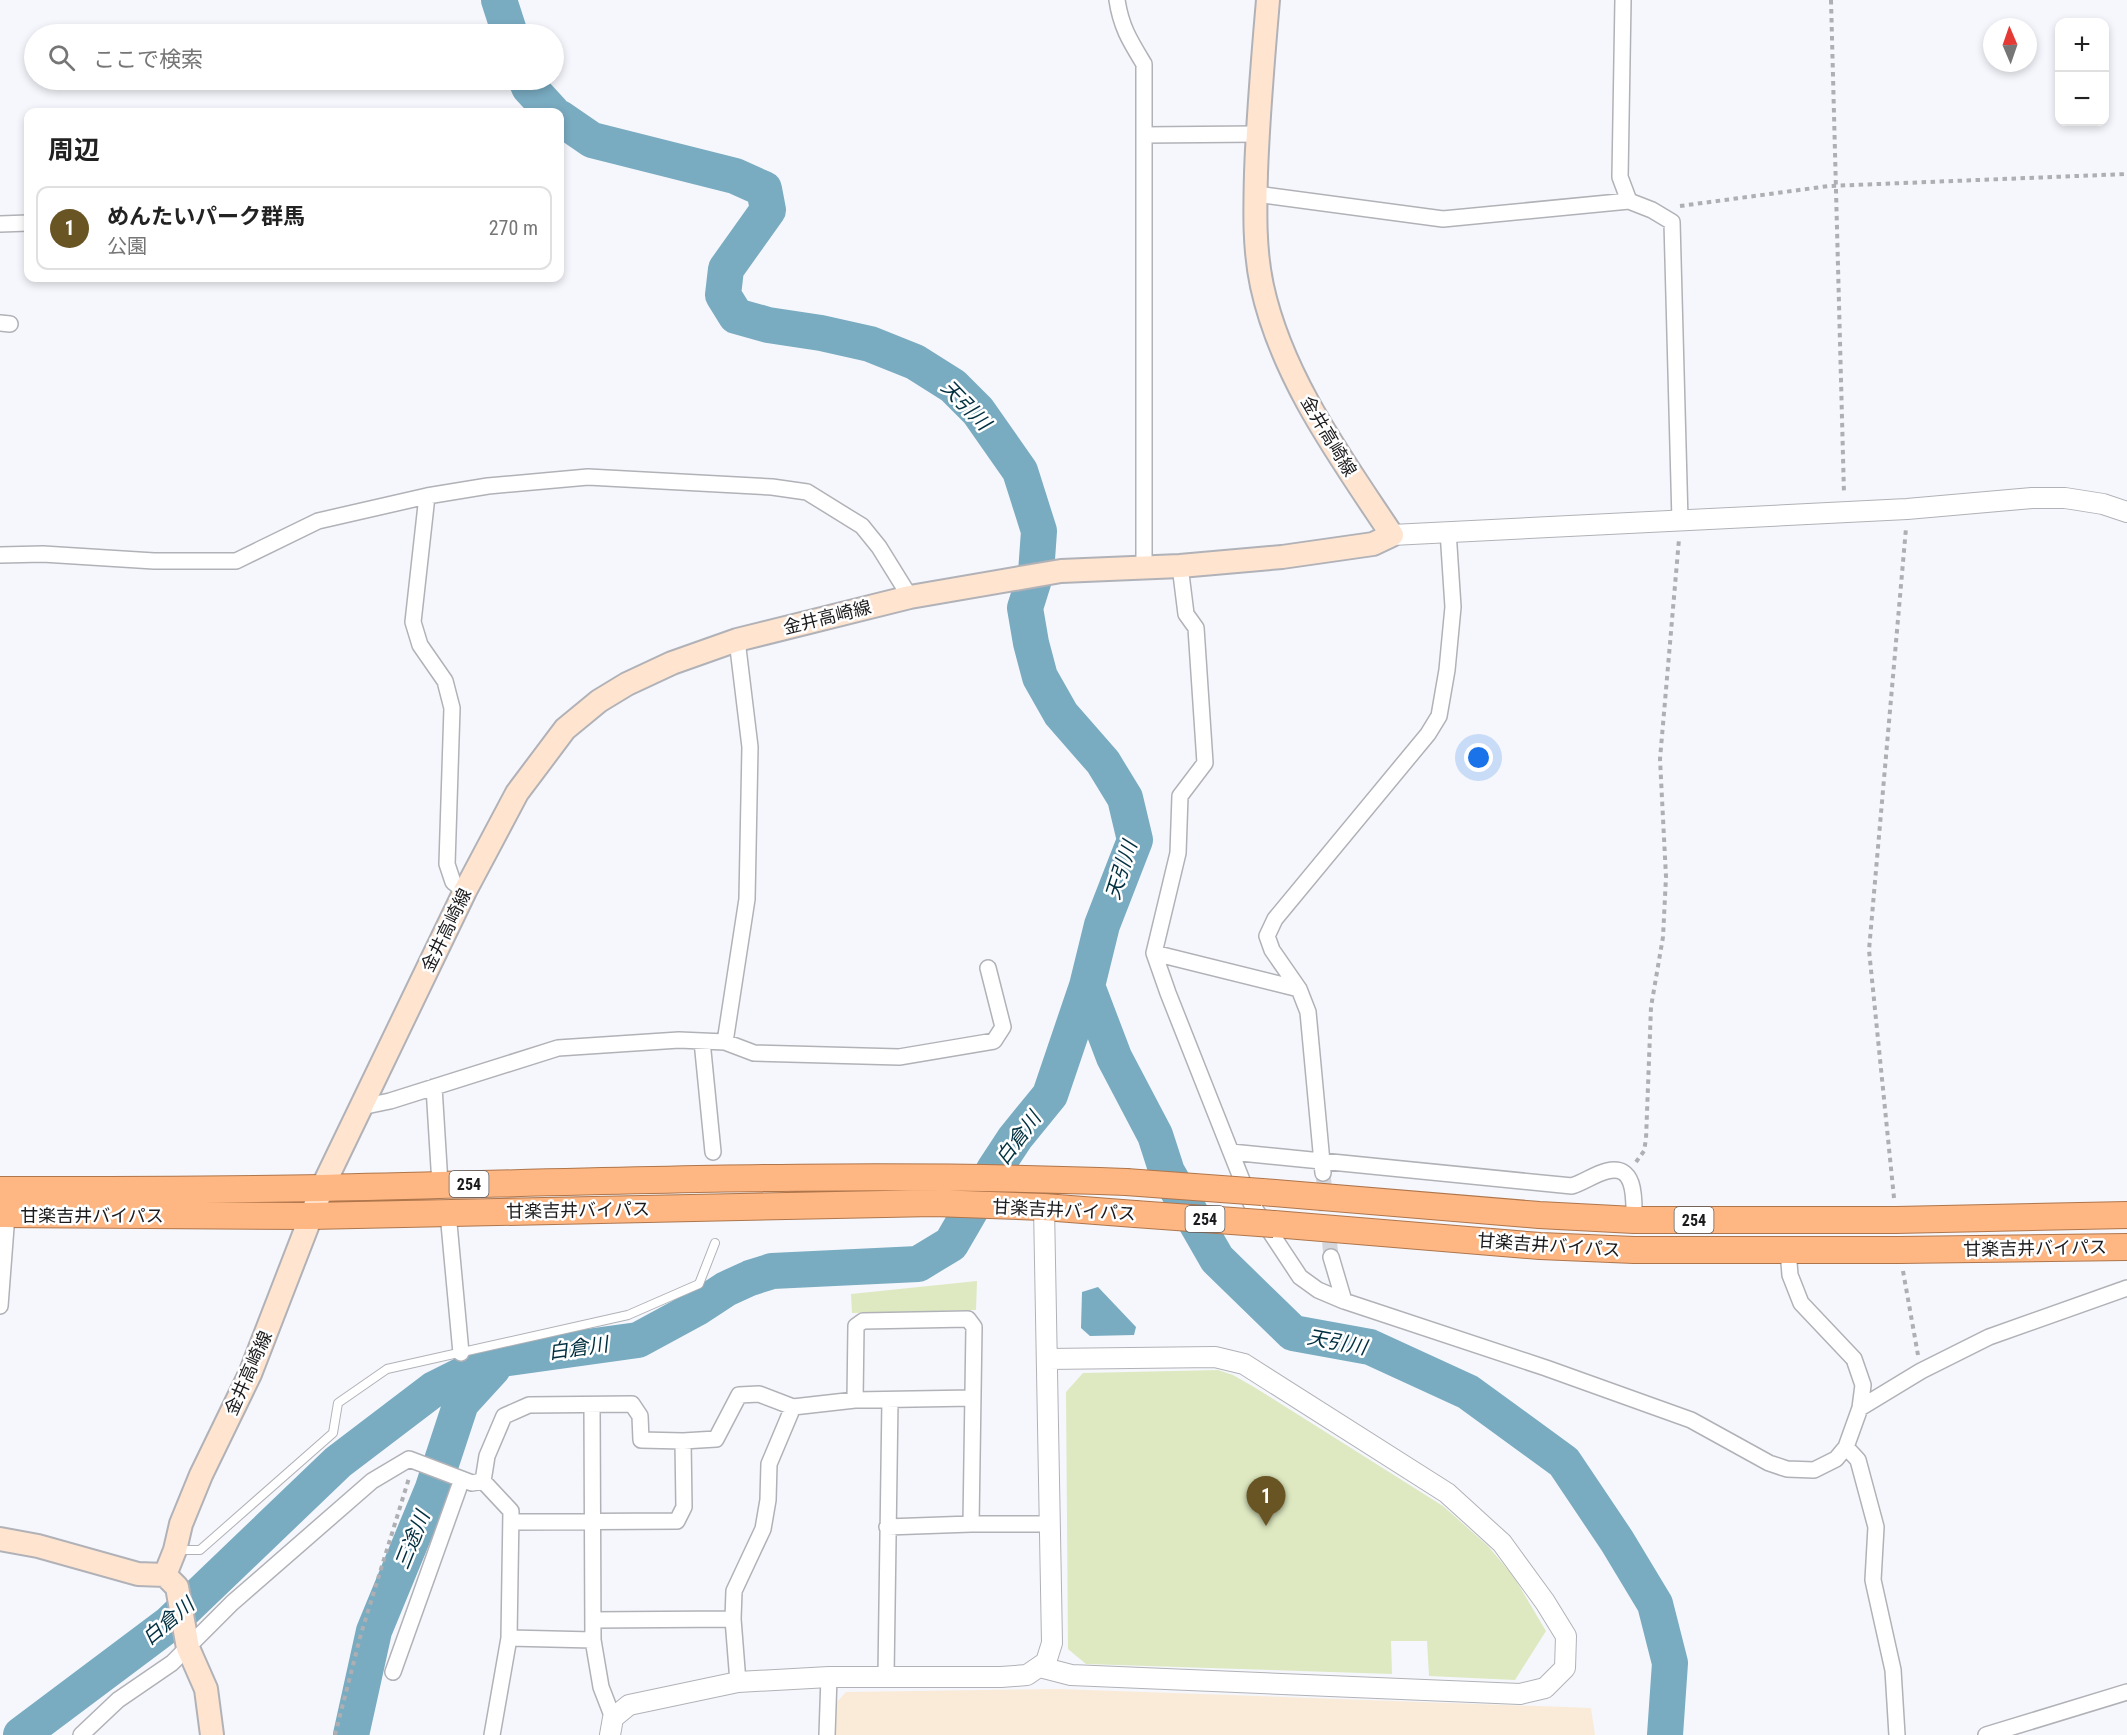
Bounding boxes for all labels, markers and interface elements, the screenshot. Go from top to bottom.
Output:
north arrow [1983,18,2037,72]
map controls [2055,18,2109,126]
button: + [2055,18,2109,72]
search box [24,24,564,90]
icon: search [45,41,78,74]
text: ここで検索 [93,47,203,72]
button: − [2055,72,2109,126]
text: 周辺 [48,135,100,165]
text: めんたいパーク群馬 [107,204,305,229]
text: 1 [64,216,75,240]
text: 270 m [489,216,538,240]
text: 公園 [107,234,147,258]
water label: 天引川 [937,375,997,436]
street label: 金井高崎線 [1297,392,1361,480]
street label: 金井高崎線 [781,596,873,638]
your location [1464,743,1493,772]
water label: 天引川 [1100,836,1142,902]
street label: 金井高崎線 [417,885,475,975]
water label: 白倉川 [990,1105,1047,1169]
road number: 254 [450,1171,488,1197]
street label: 甘楽吉井バイパス [992,1196,1136,1224]
street label: 甘楽吉井バイパス [506,1198,650,1222]
street label: 甘楽吉井バイパス [20,1205,164,1226]
road number: 254 [1186,1206,1224,1232]
road number: 254 [1674,1207,1714,1233]
street label: 甘楽吉井バイパス [1477,1230,1621,1260]
street label: 甘楽吉井バイパス [1963,1236,2107,1260]
water label: 天引川 [1305,1324,1371,1360]
street label: 金井高崎線 [220,1328,276,1418]
water label: 白倉川 [547,1332,611,1364]
pin: 1 [1246,1476,1286,1526]
water label: 三途川 [390,1506,435,1572]
water label: 白倉川 [137,1591,200,1649]

